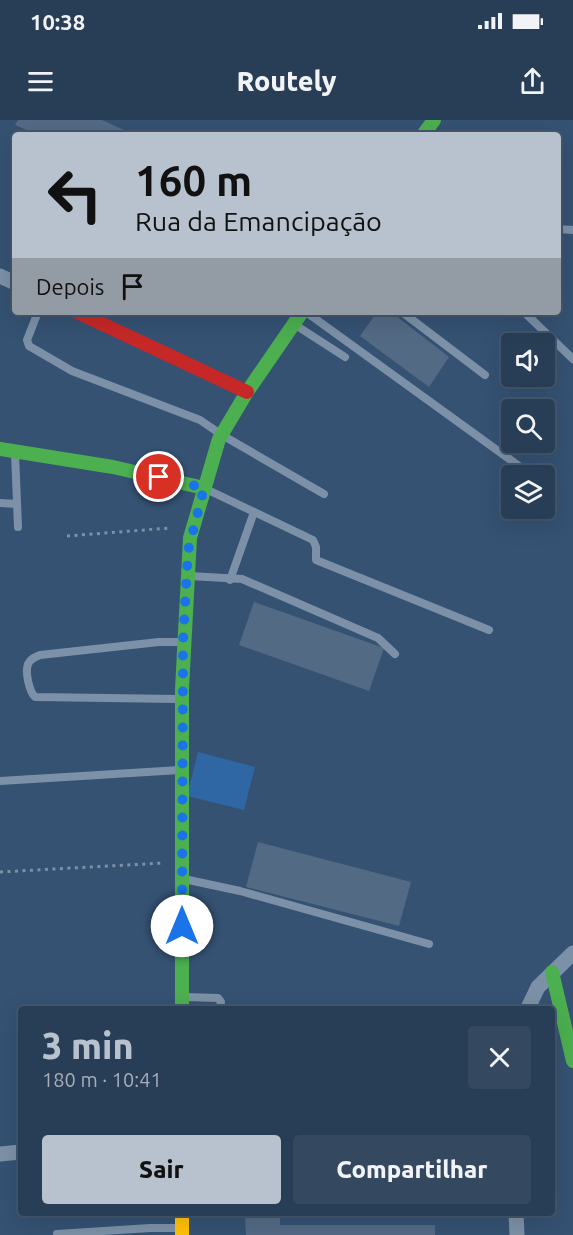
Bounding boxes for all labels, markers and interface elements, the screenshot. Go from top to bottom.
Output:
text: 10:38 [30,9,85,34]
icon: menu [24,65,57,98]
icon: share [516,65,549,98]
text: Routely [237,66,336,96]
icon: left [36,156,114,234]
text: 160 m [135,157,252,204]
text: Rua da Emancipação [135,206,382,236]
icon: arrive [116,270,149,303]
text: Depois [36,274,104,299]
map controls [501,333,555,519]
button: sound [501,333,555,387]
button: search [501,399,555,453]
pin [133,451,184,502]
icon: arrive [142,460,175,493]
button: layers [501,465,555,519]
position arrow [150,894,214,958]
text: 3 min [42,1025,134,1066]
button: close [468,1026,531,1089]
text: 180 m · 10:41 [42,1068,162,1091]
button: Sair [42,1135,281,1204]
button: Compartilhar [293,1135,531,1204]

